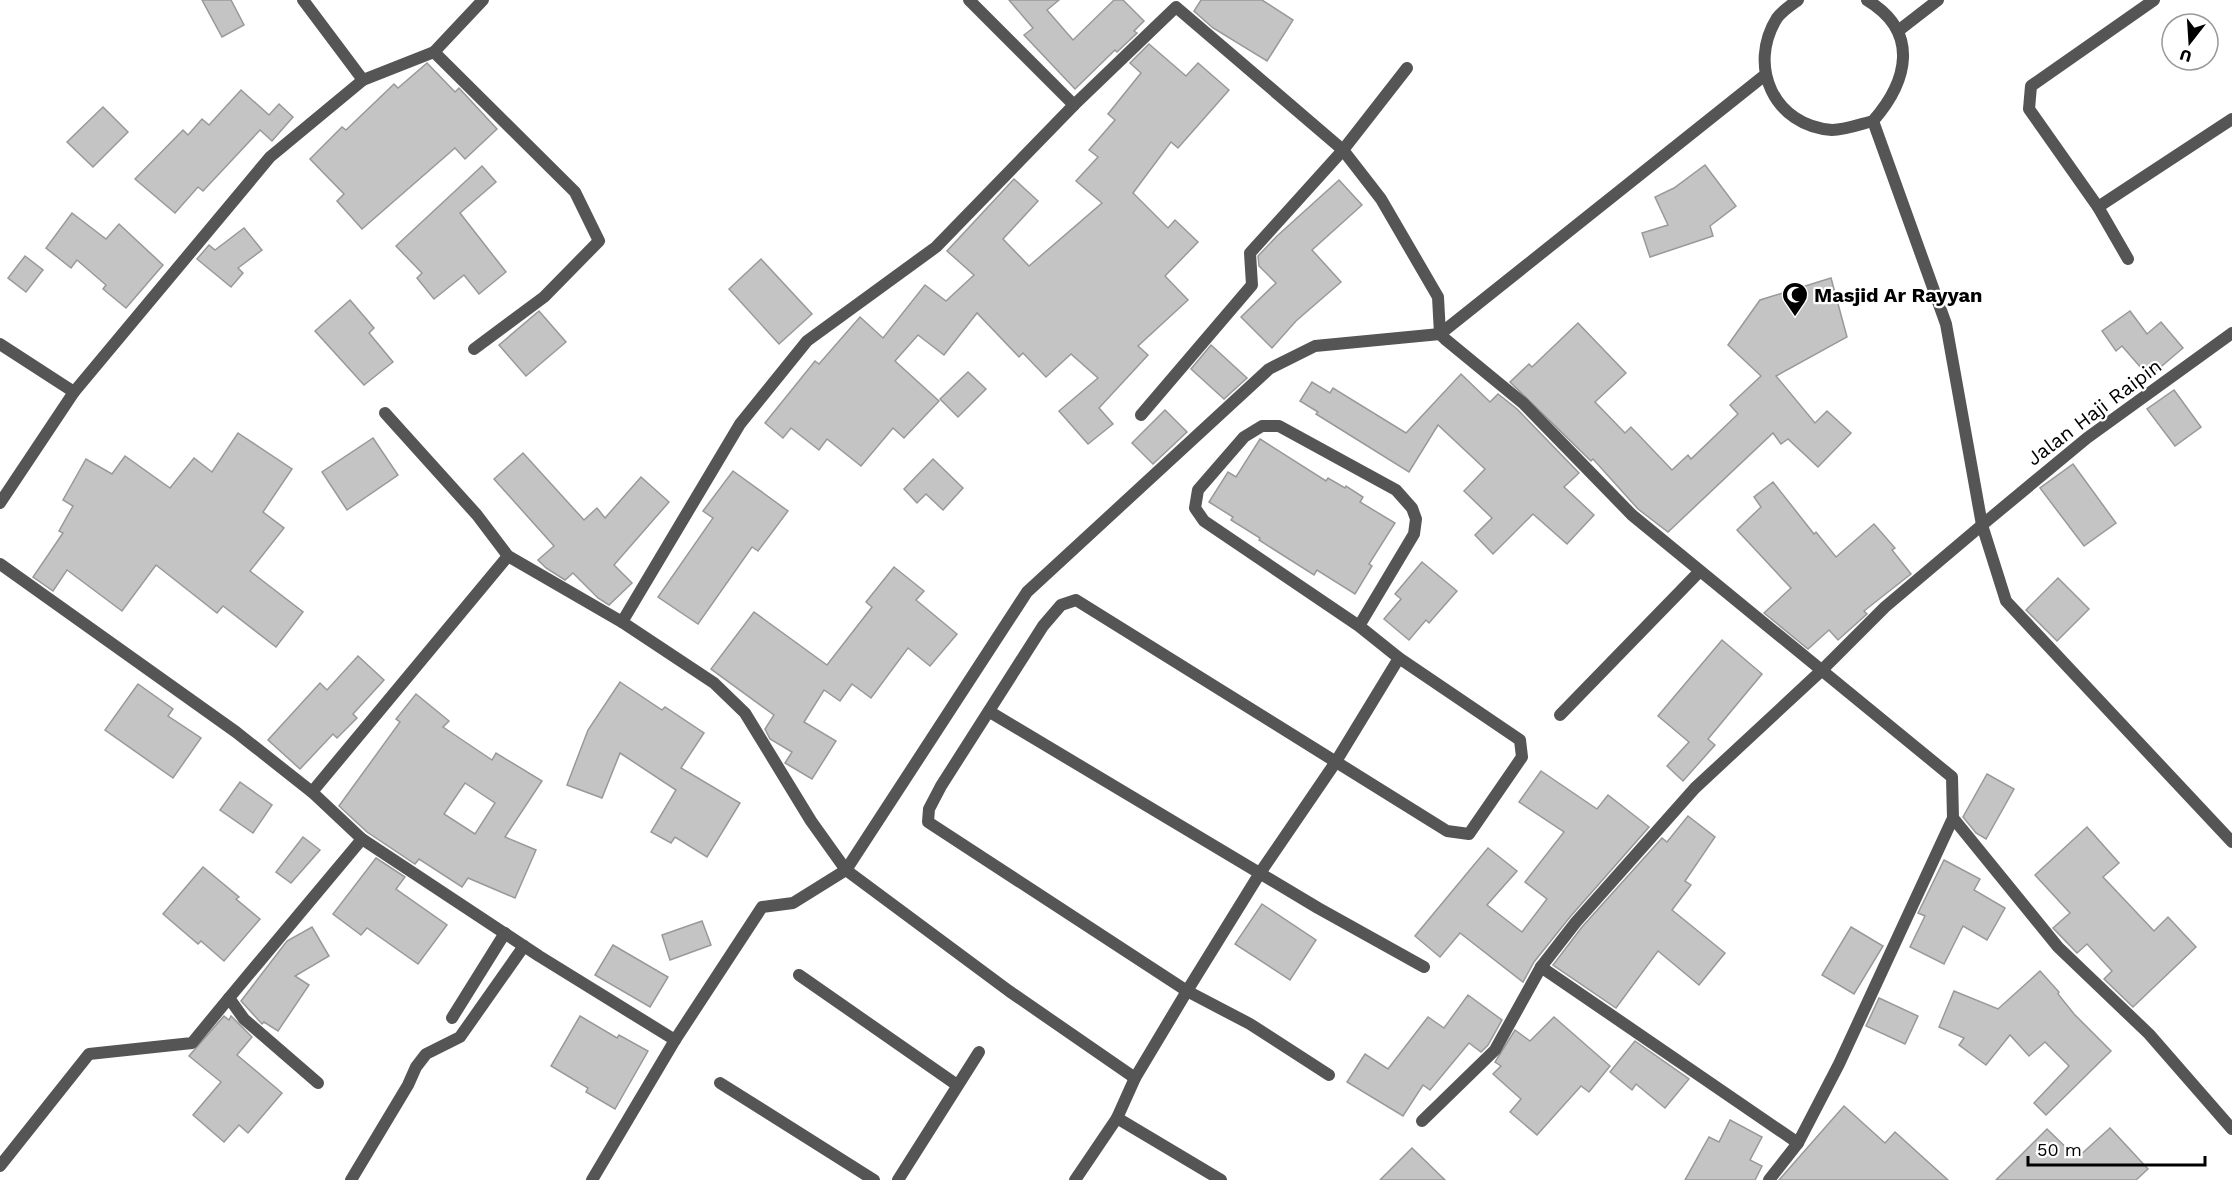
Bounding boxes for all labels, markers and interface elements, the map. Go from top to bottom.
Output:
north arrow [2160,12,2220,72]
text: U [2178,45,2194,67]
mosque icon: Masjid Ar Rayyan [1780,280,1810,318]
place label: Masjid Ar Rayyan [1814,283,1982,307]
street label: Jalan Haji Raipin [2022,354,2166,470]
scale bar [2028,1129,2205,1167]
text: 50 m [2037,1139,2082,1160]

